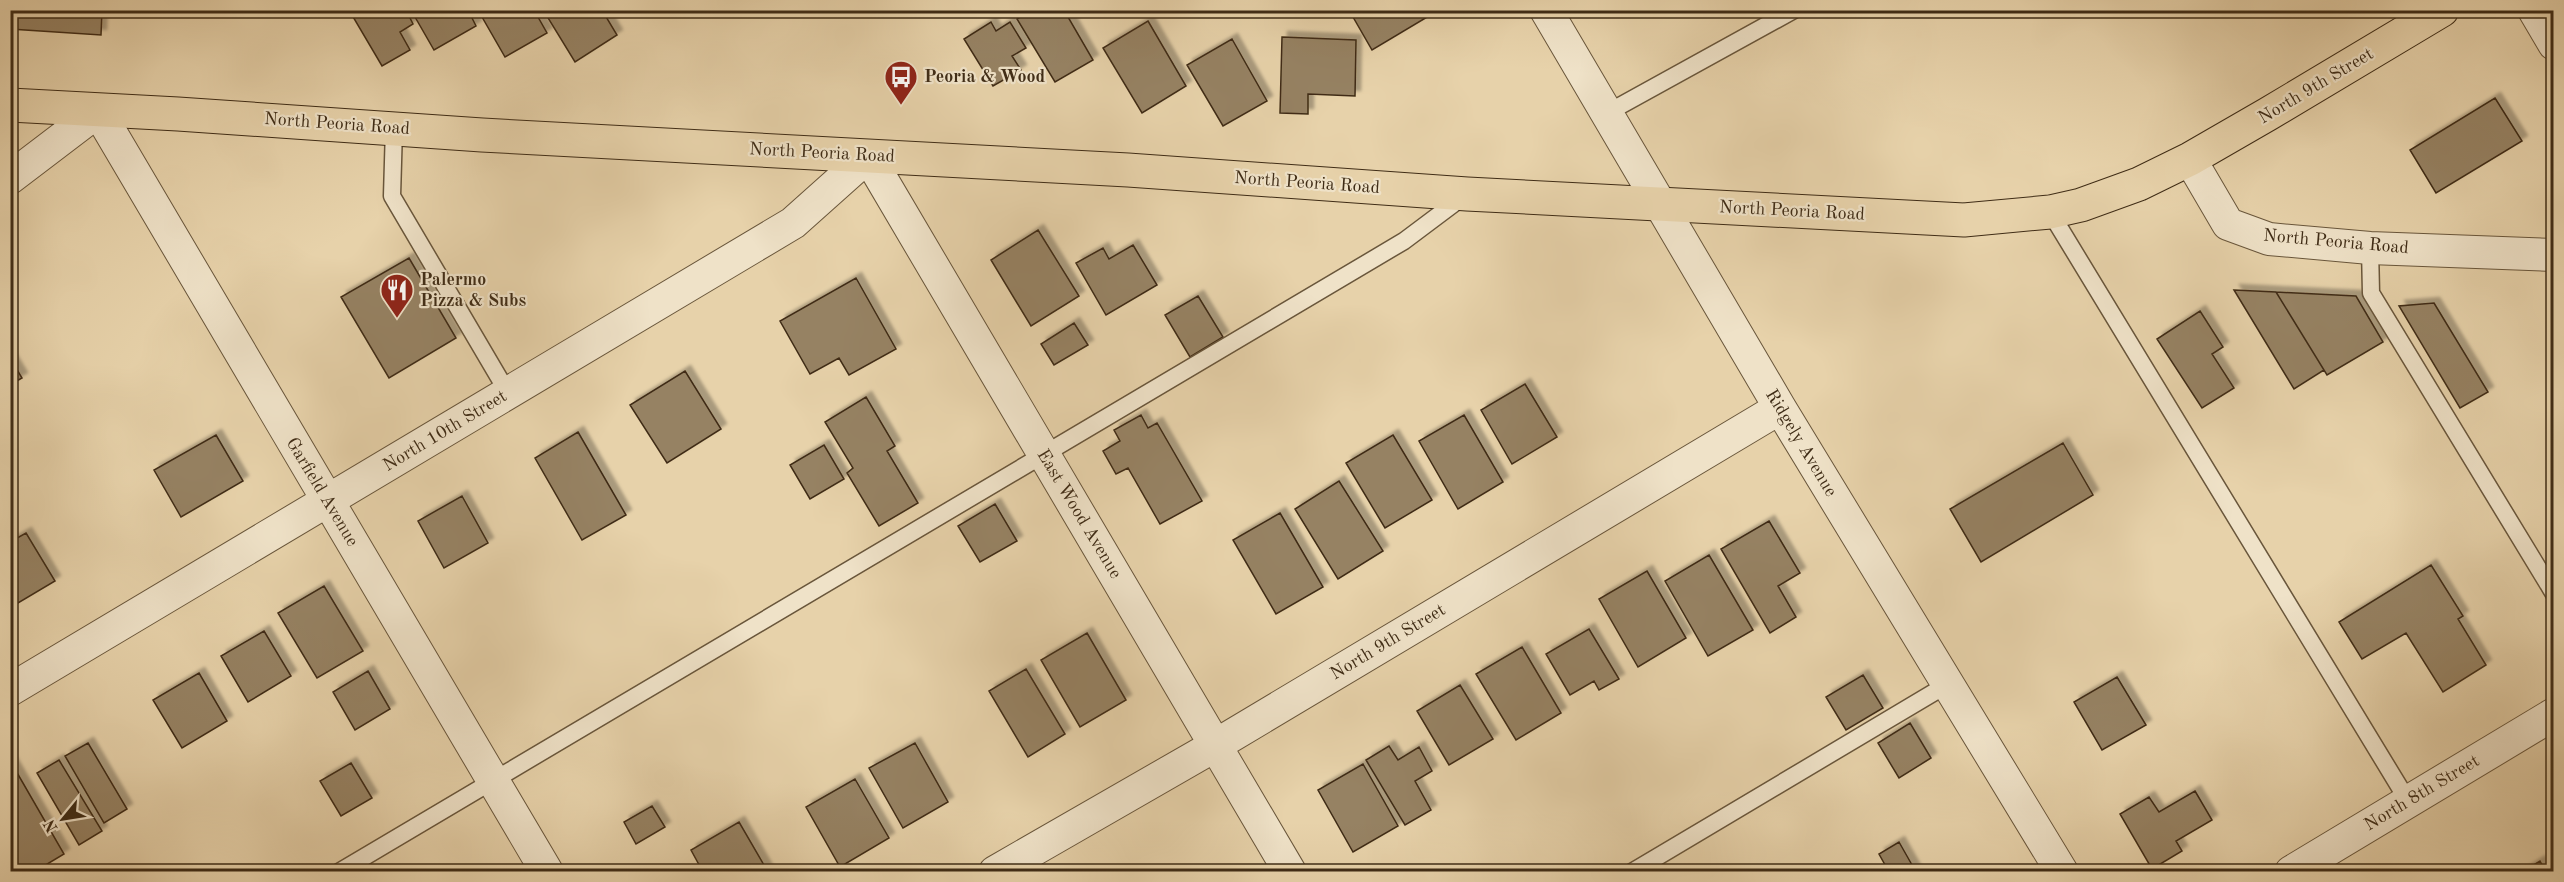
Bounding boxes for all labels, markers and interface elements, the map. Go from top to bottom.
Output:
street label: North 9th Street [2255,45,2377,127]
bus stop icon: Peoria & Wood [883,59,919,106]
place label: Peoria & Wood [924,68,1046,86]
street label: North Peoria Road [264,110,410,138]
street label: North Peoria Road [749,140,895,166]
street label: North Peoria Road [1234,169,1380,197]
street label: North Peoria Road [1719,198,1865,224]
street label: North Peoria Road [2262,227,2410,257]
place label: Palermo Pizza & Subs [420,271,526,310]
restaurant icon: Palermo Pizza & Subs [379,272,415,319]
street label: Ridgely Avenue [1762,386,1840,500]
street label: North 10th Street [380,387,510,475]
street label: Garfield Avenue [282,434,362,550]
street label: East Wood Avenue [1033,446,1125,582]
street label: North 9th Street [1327,601,1449,683]
street label: North 8th Street [2361,752,2483,834]
north arrow [33,789,93,849]
text: N [41,816,62,835]

